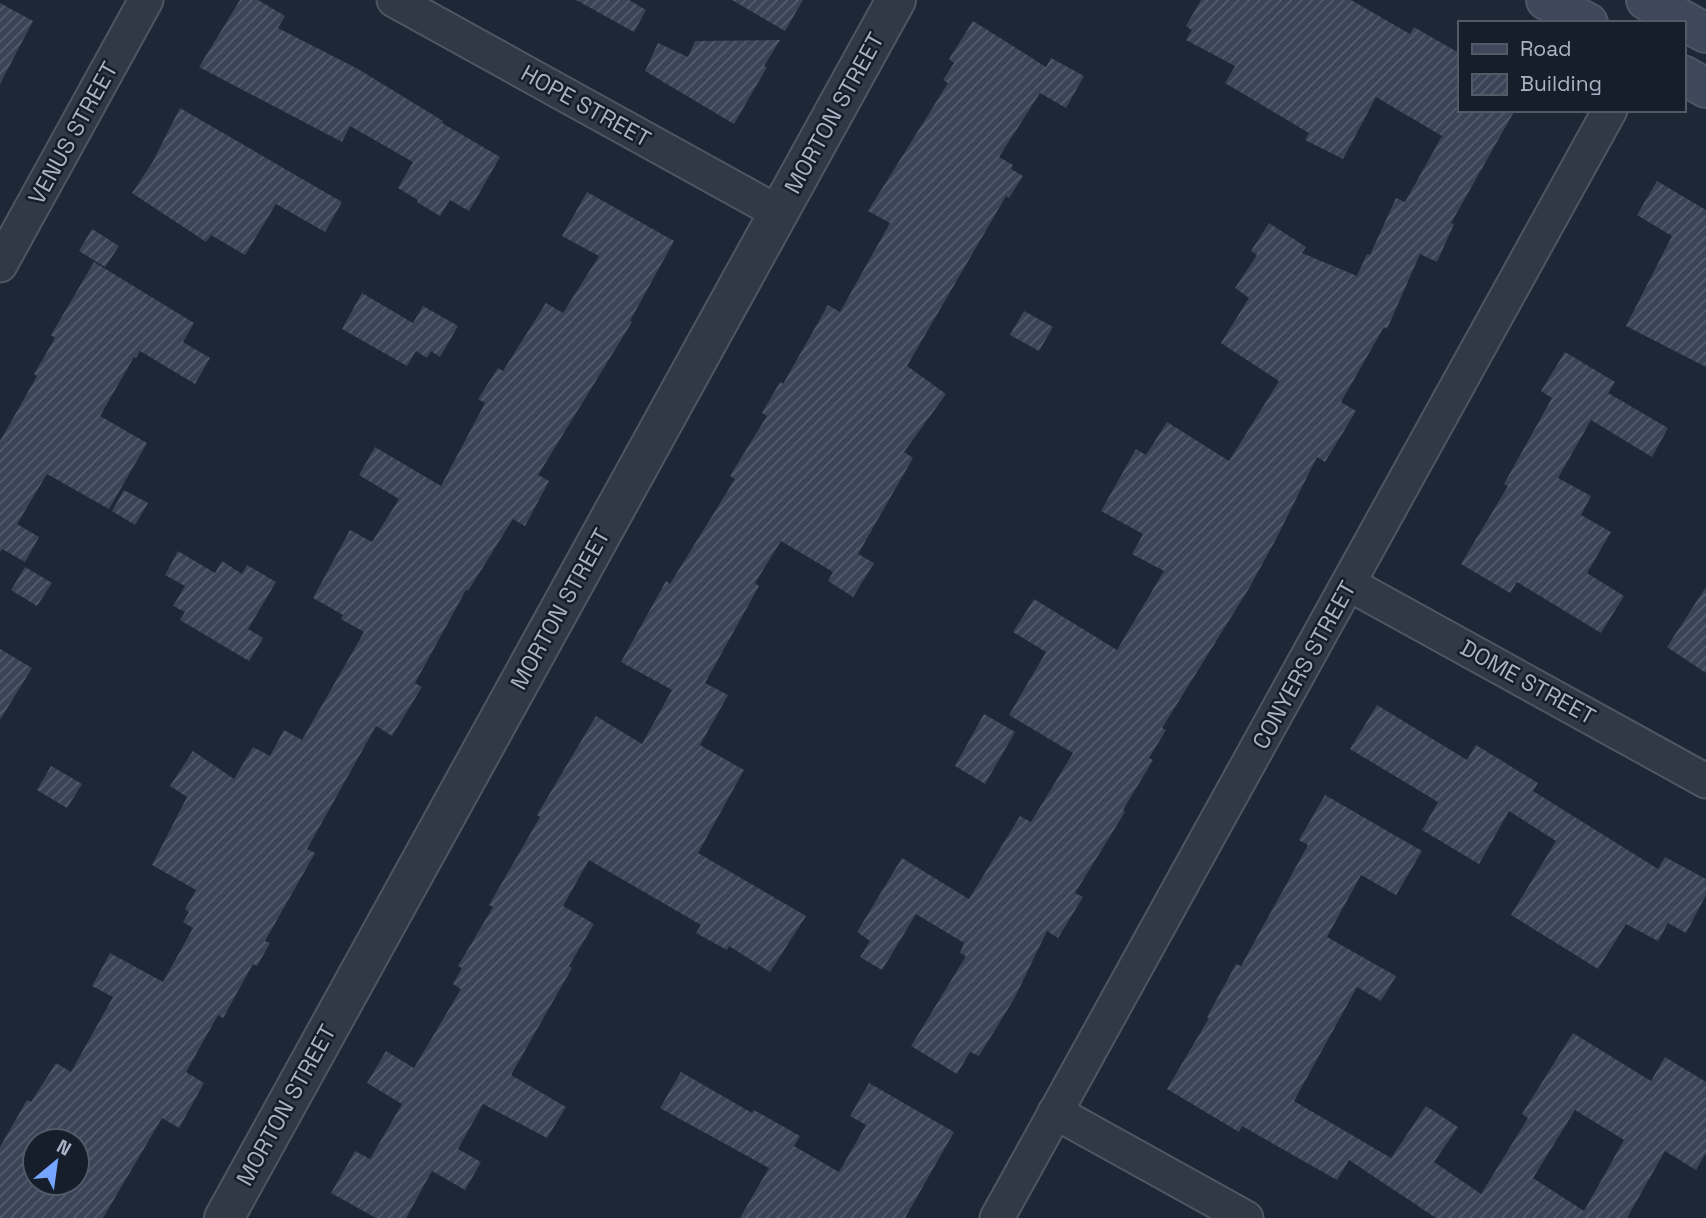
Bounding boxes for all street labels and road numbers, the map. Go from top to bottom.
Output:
street label: MORTON STREET [777,27,891,199]
street label: VENUS STREET [21,56,125,210]
street label: HOPE STREET [516,58,656,154]
street label: MORTON STREET [503,523,617,695]
street label: CONYERS STREET [1245,576,1363,754]
street label: DOME STREET [1455,632,1601,732]
street label: MORTON STREET [229,1019,343,1191]

